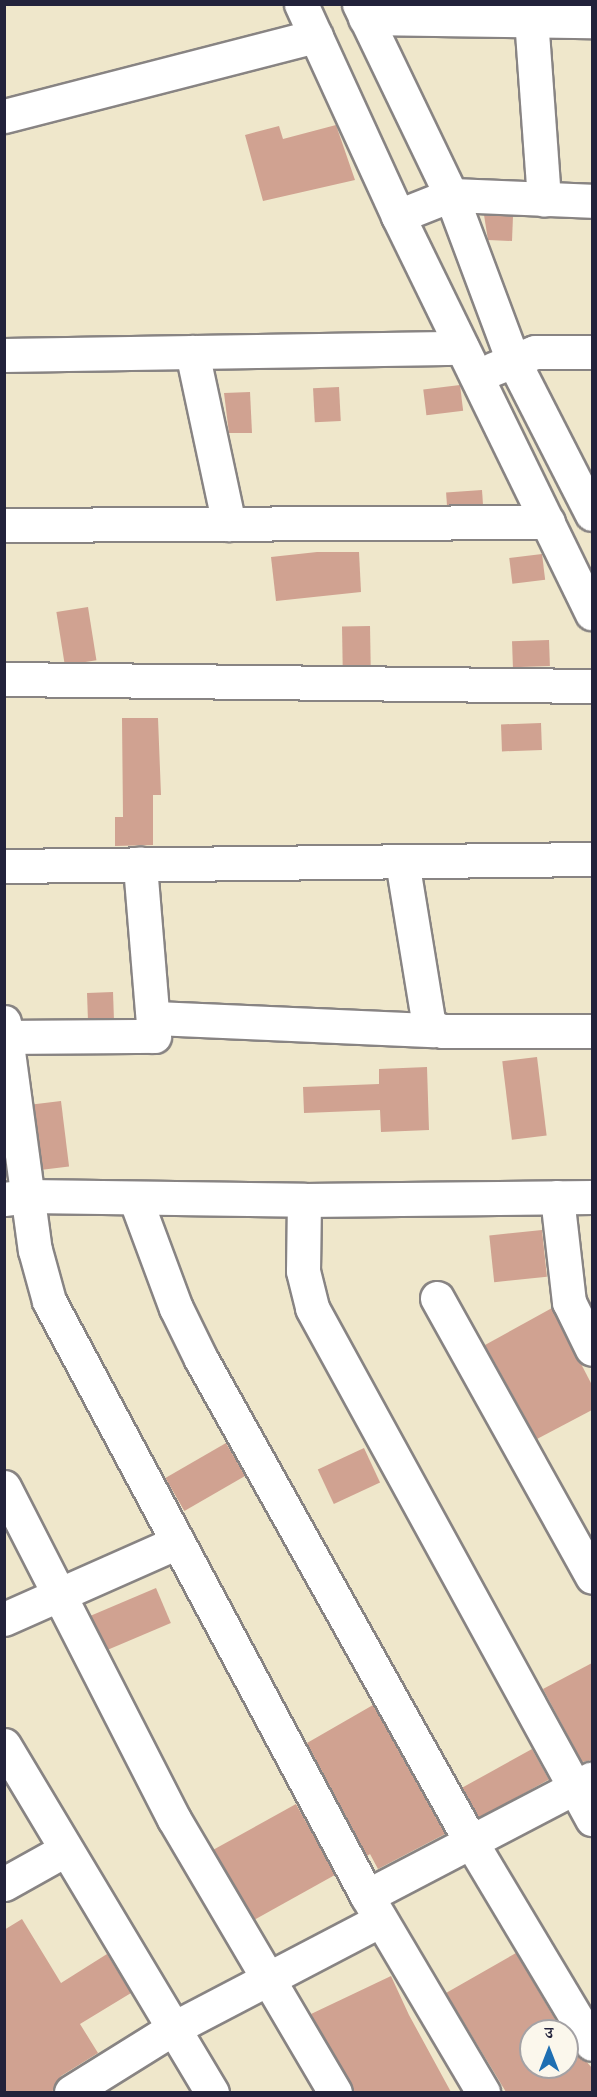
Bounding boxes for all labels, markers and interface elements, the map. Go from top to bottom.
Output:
north arrow [519,2019,579,2079]
text: उ [545,2023,553,2042]

